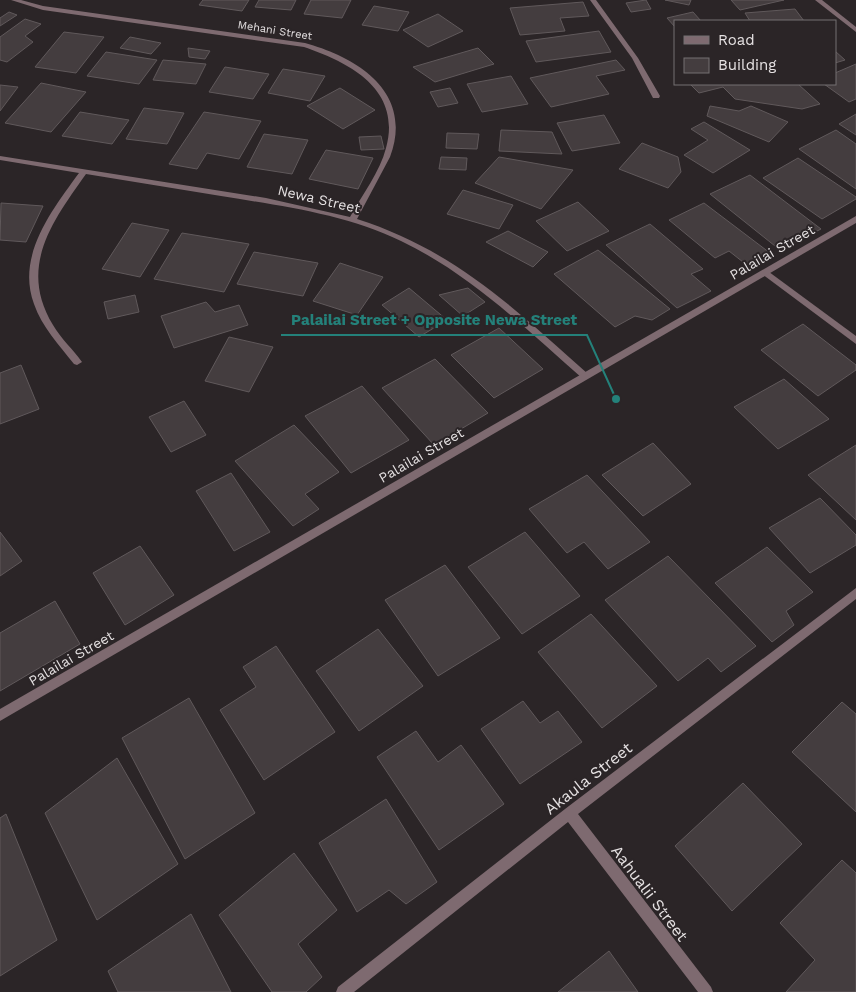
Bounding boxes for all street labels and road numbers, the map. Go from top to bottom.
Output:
street label: Mehani Street [237,18,313,43]
street label: Newa Street [276,182,362,216]
street label: Palailai Street [727,221,817,283]
street label: Palailai Street [376,424,466,486]
street label: Palailai Street [26,627,116,689]
street label: Akaula Street [541,738,636,818]
street label: Aahualii Street [607,841,692,945]

